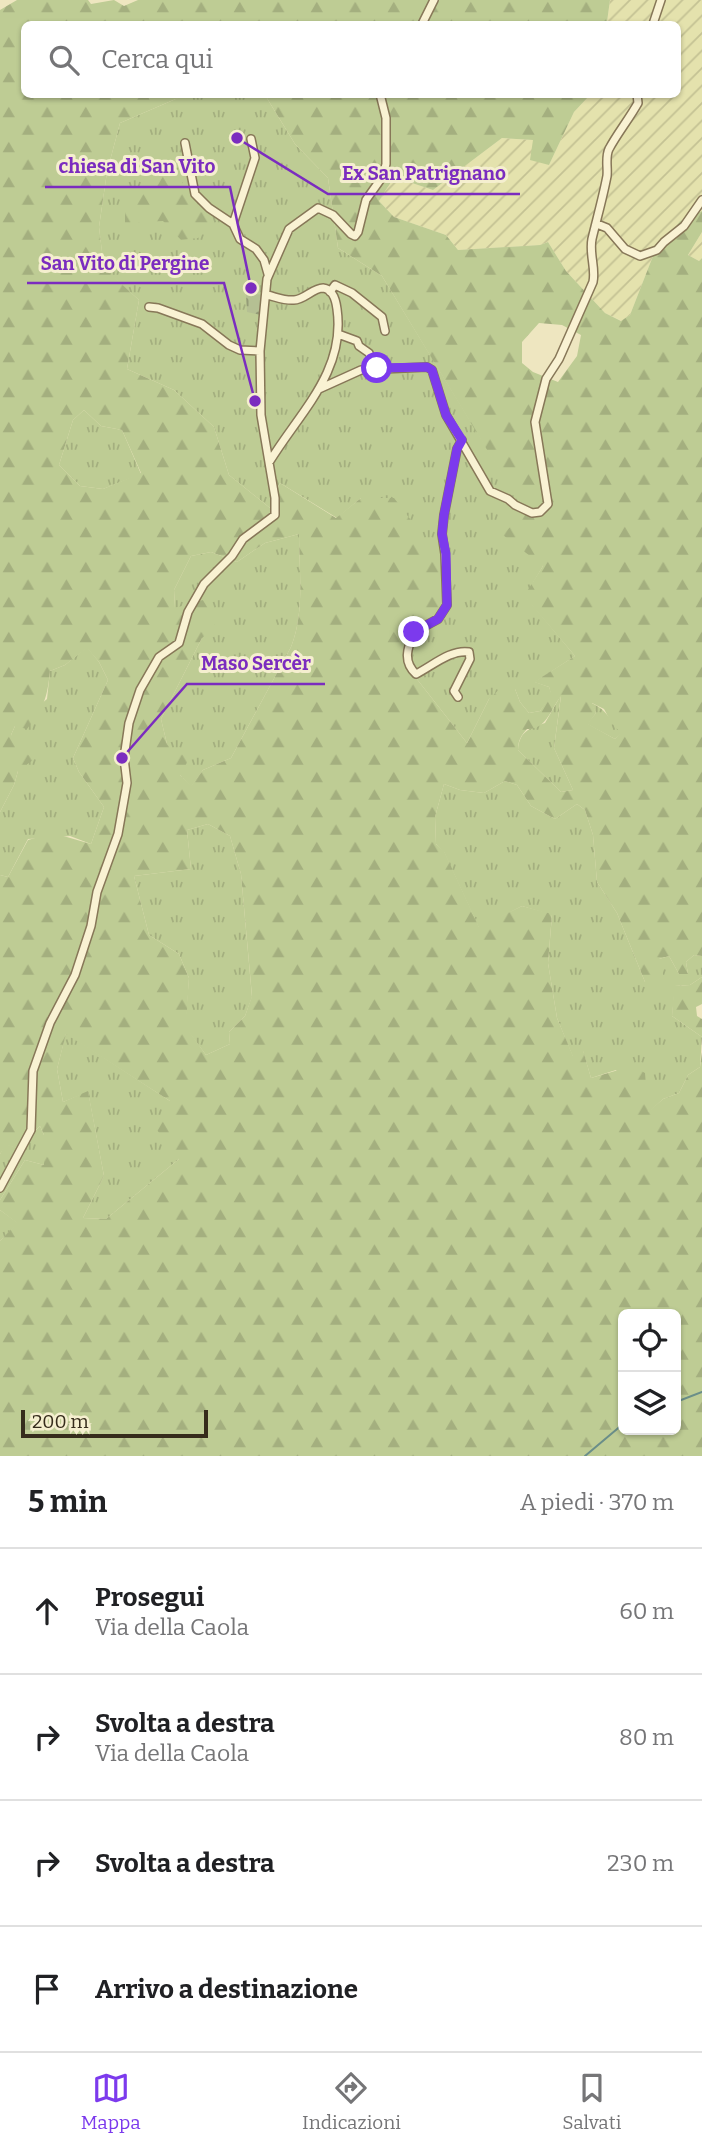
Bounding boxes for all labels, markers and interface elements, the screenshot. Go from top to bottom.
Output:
search box [21,21,681,98]
icon: search [45,41,83,79]
text: Cerca qui [101,44,213,75]
callout: chiesa di San Vito [45,147,230,187]
callout: Ex San Patrignano [328,154,520,194]
text: chiesa di San Vito [59,155,216,178]
text: Ex San Patrignano [342,162,506,185]
callout: San Vito di Pergine [27,243,224,283]
text: San Vito di Pergine [41,252,209,275]
route start [361,352,392,383]
route end [398,616,429,647]
callout: Maso Sercèr [187,644,325,684]
text: Maso Sercèr [201,652,311,675]
map controls [618,1309,681,1435]
button: locate [618,1309,681,1372]
button: layers [618,1372,681,1435]
scale bar [21,1407,208,1439]
text: 200 m [32,1410,89,1433]
text: 5 min [28,1484,107,1520]
text: A piedi · 370 m [520,1488,674,1516]
text: Prosegui [95,1582,204,1613]
icon: ahead [28,1592,66,1630]
text: 60 m [619,1597,674,1625]
text: Via della Caola [95,1613,249,1641]
text: Svolta a destra [95,1708,274,1739]
icon: right [28,1718,66,1756]
text: 80 m [619,1723,674,1751]
text: Via della Caola [95,1739,249,1767]
icon: right [28,1844,66,1882]
text: Svolta a destra [95,1848,274,1879]
text: 230 m [607,1849,674,1877]
icon: arrive [28,1970,66,2008]
text: Arrivo a destinazione [95,1974,358,2005]
tab: Mappa [81,2069,141,2134]
tab: Indicazioni [302,2069,401,2134]
tab: Salvati [562,2069,621,2134]

